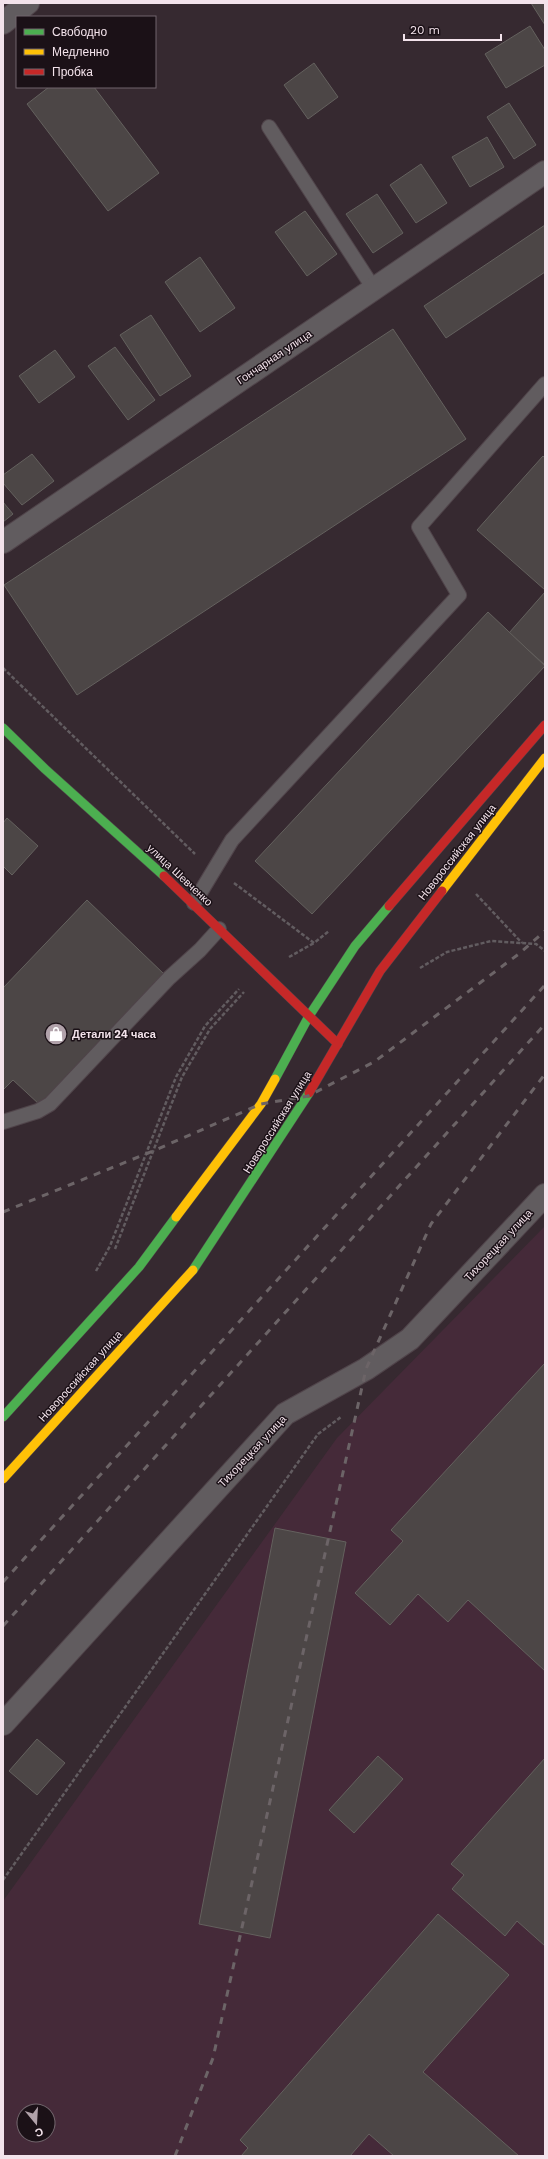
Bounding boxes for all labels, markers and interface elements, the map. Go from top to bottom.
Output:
legend [16,16,156,88]
scale bar [404,16,501,42]
text: 20 m [410,23,440,37]
text: Свободно [52,25,107,39]
text: Медленно [52,45,109,59]
text: Пробка [52,65,93,79]
street label: Гончарная улица [234,327,315,387]
street label: Новороссийская улица [416,801,499,903]
street label: улица Шевченко [144,842,215,909]
shop icon: Детали 24 часа [43,1021,69,1047]
place label: Детали 24 часа [72,1028,157,1041]
street label: Новороссийская улица [241,1068,315,1176]
street label: Тихорецкая улица [462,1206,536,1284]
street label: Новороссийская улица [36,1327,125,1425]
street label: Тихорецкая улица [216,1412,290,1490]
north arrow [16,2103,56,2143]
text: С [33,2125,45,2139]

